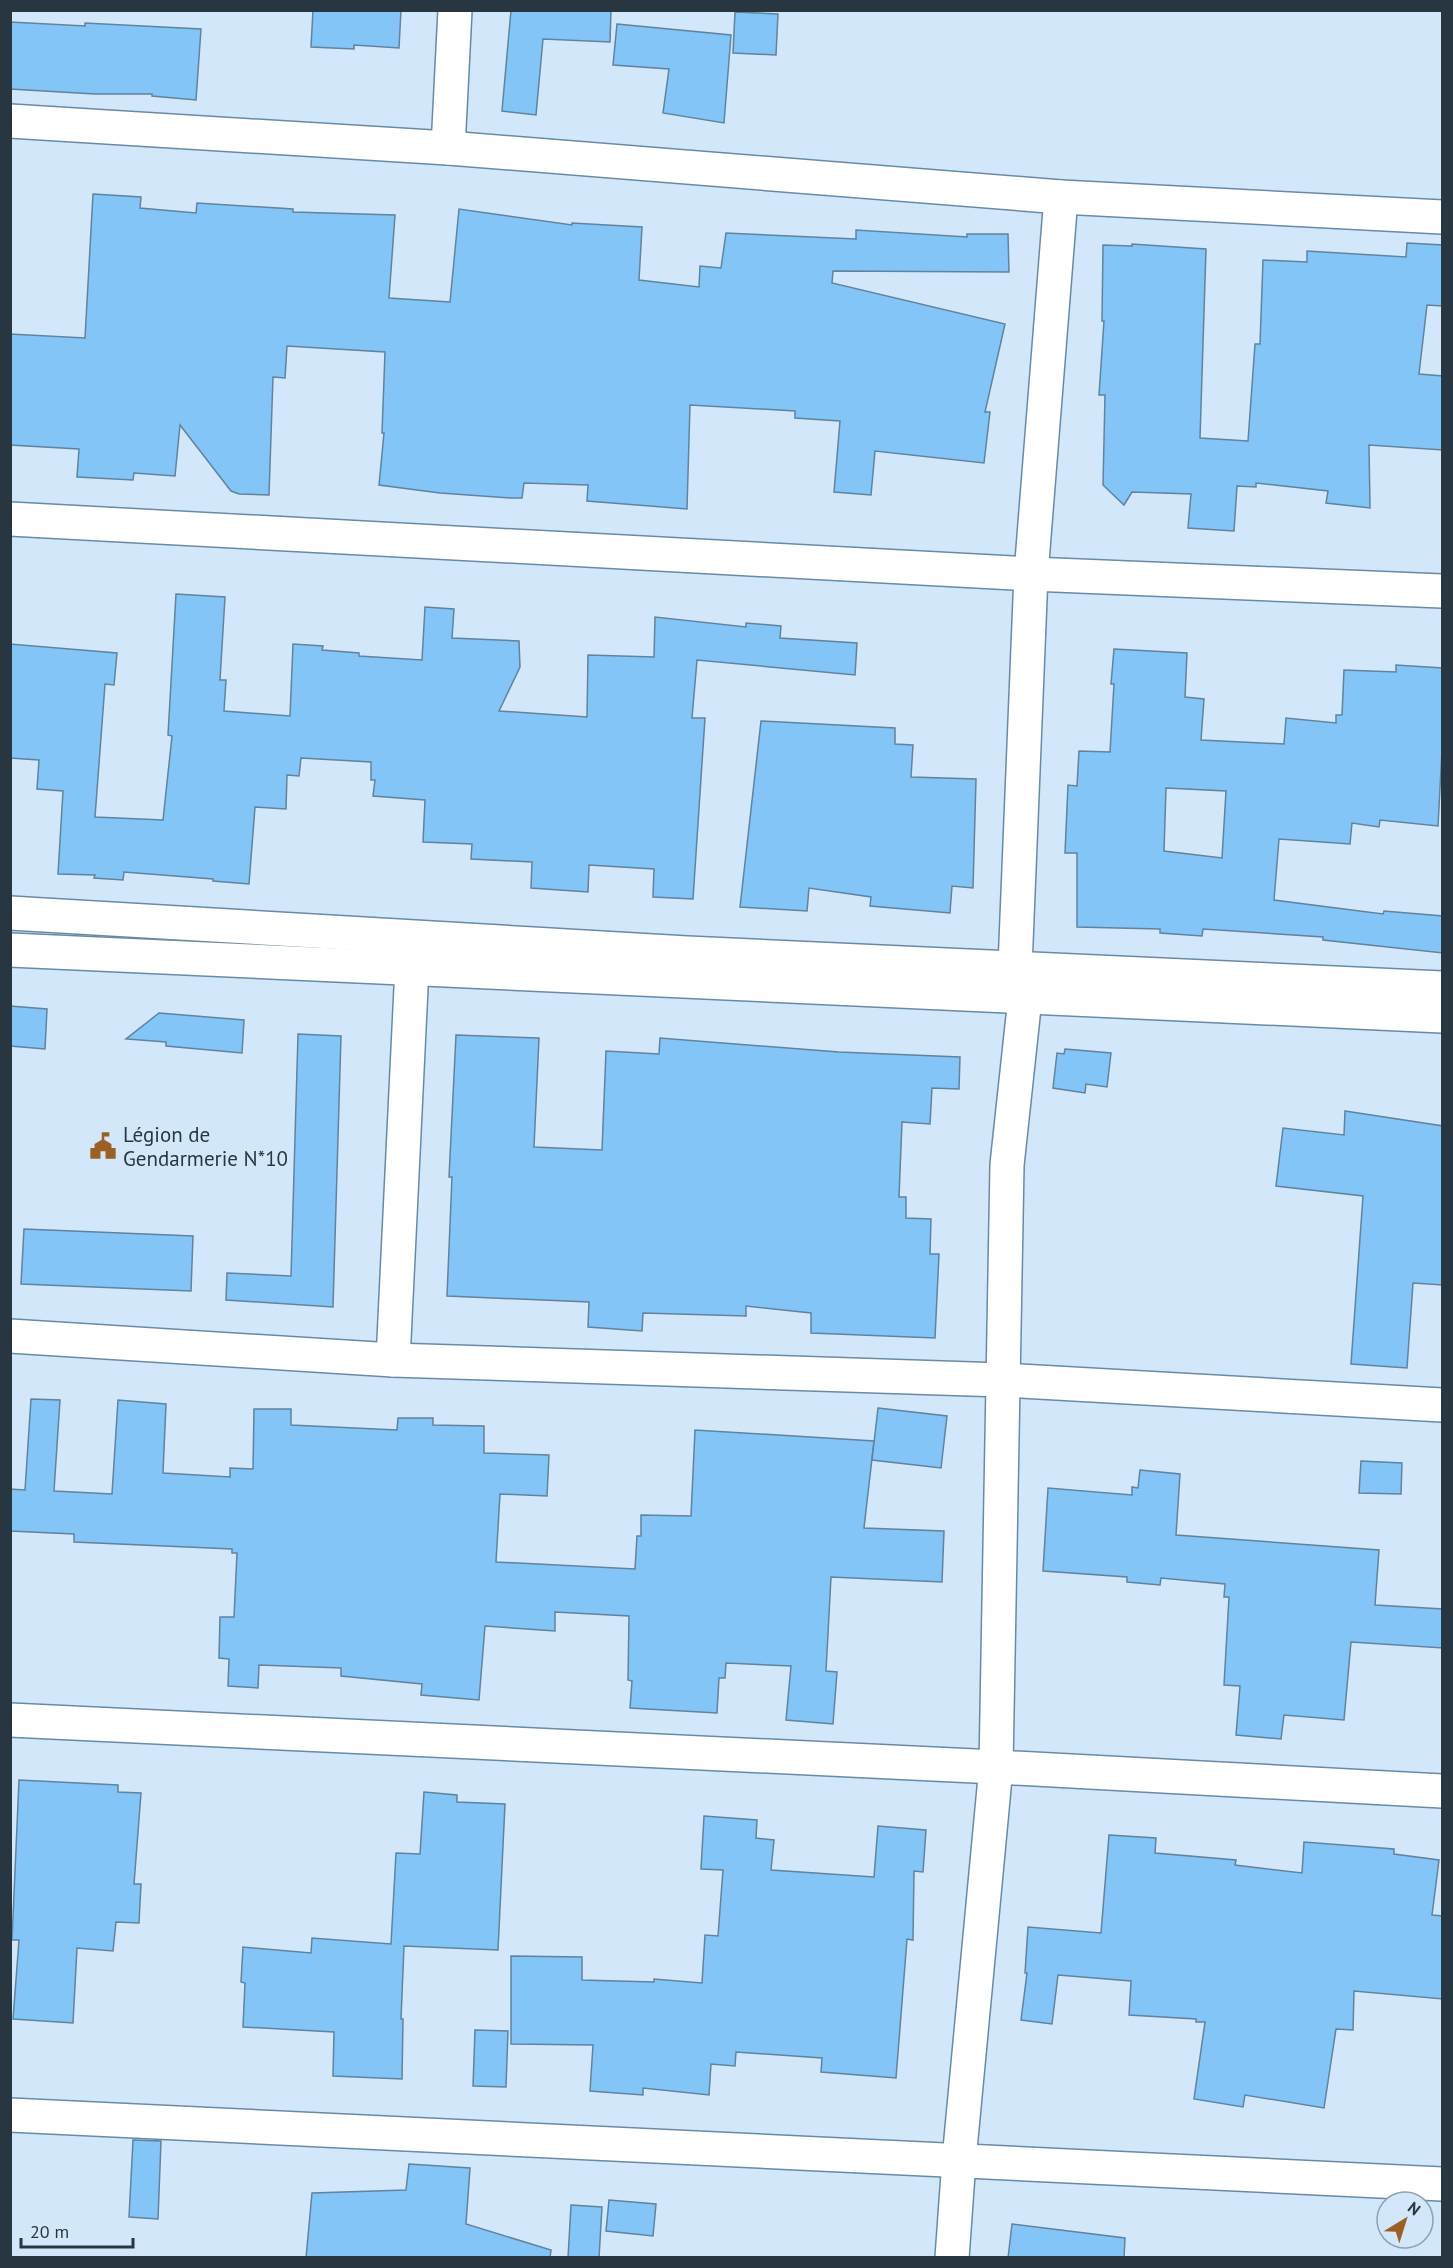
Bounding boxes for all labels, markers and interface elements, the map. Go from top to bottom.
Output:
place label: Légion de Gendarmerie N*10 [123,1121,288,1172]
public building icon: Légion de Gendarmerie N*10 [88,1131,118,1161]
north arrow [1375,2190,1435,2250]
text: N [1404,2197,1425,2219]
scale bar [21,2211,134,2249]
text: 20 m [30,2220,69,2243]

